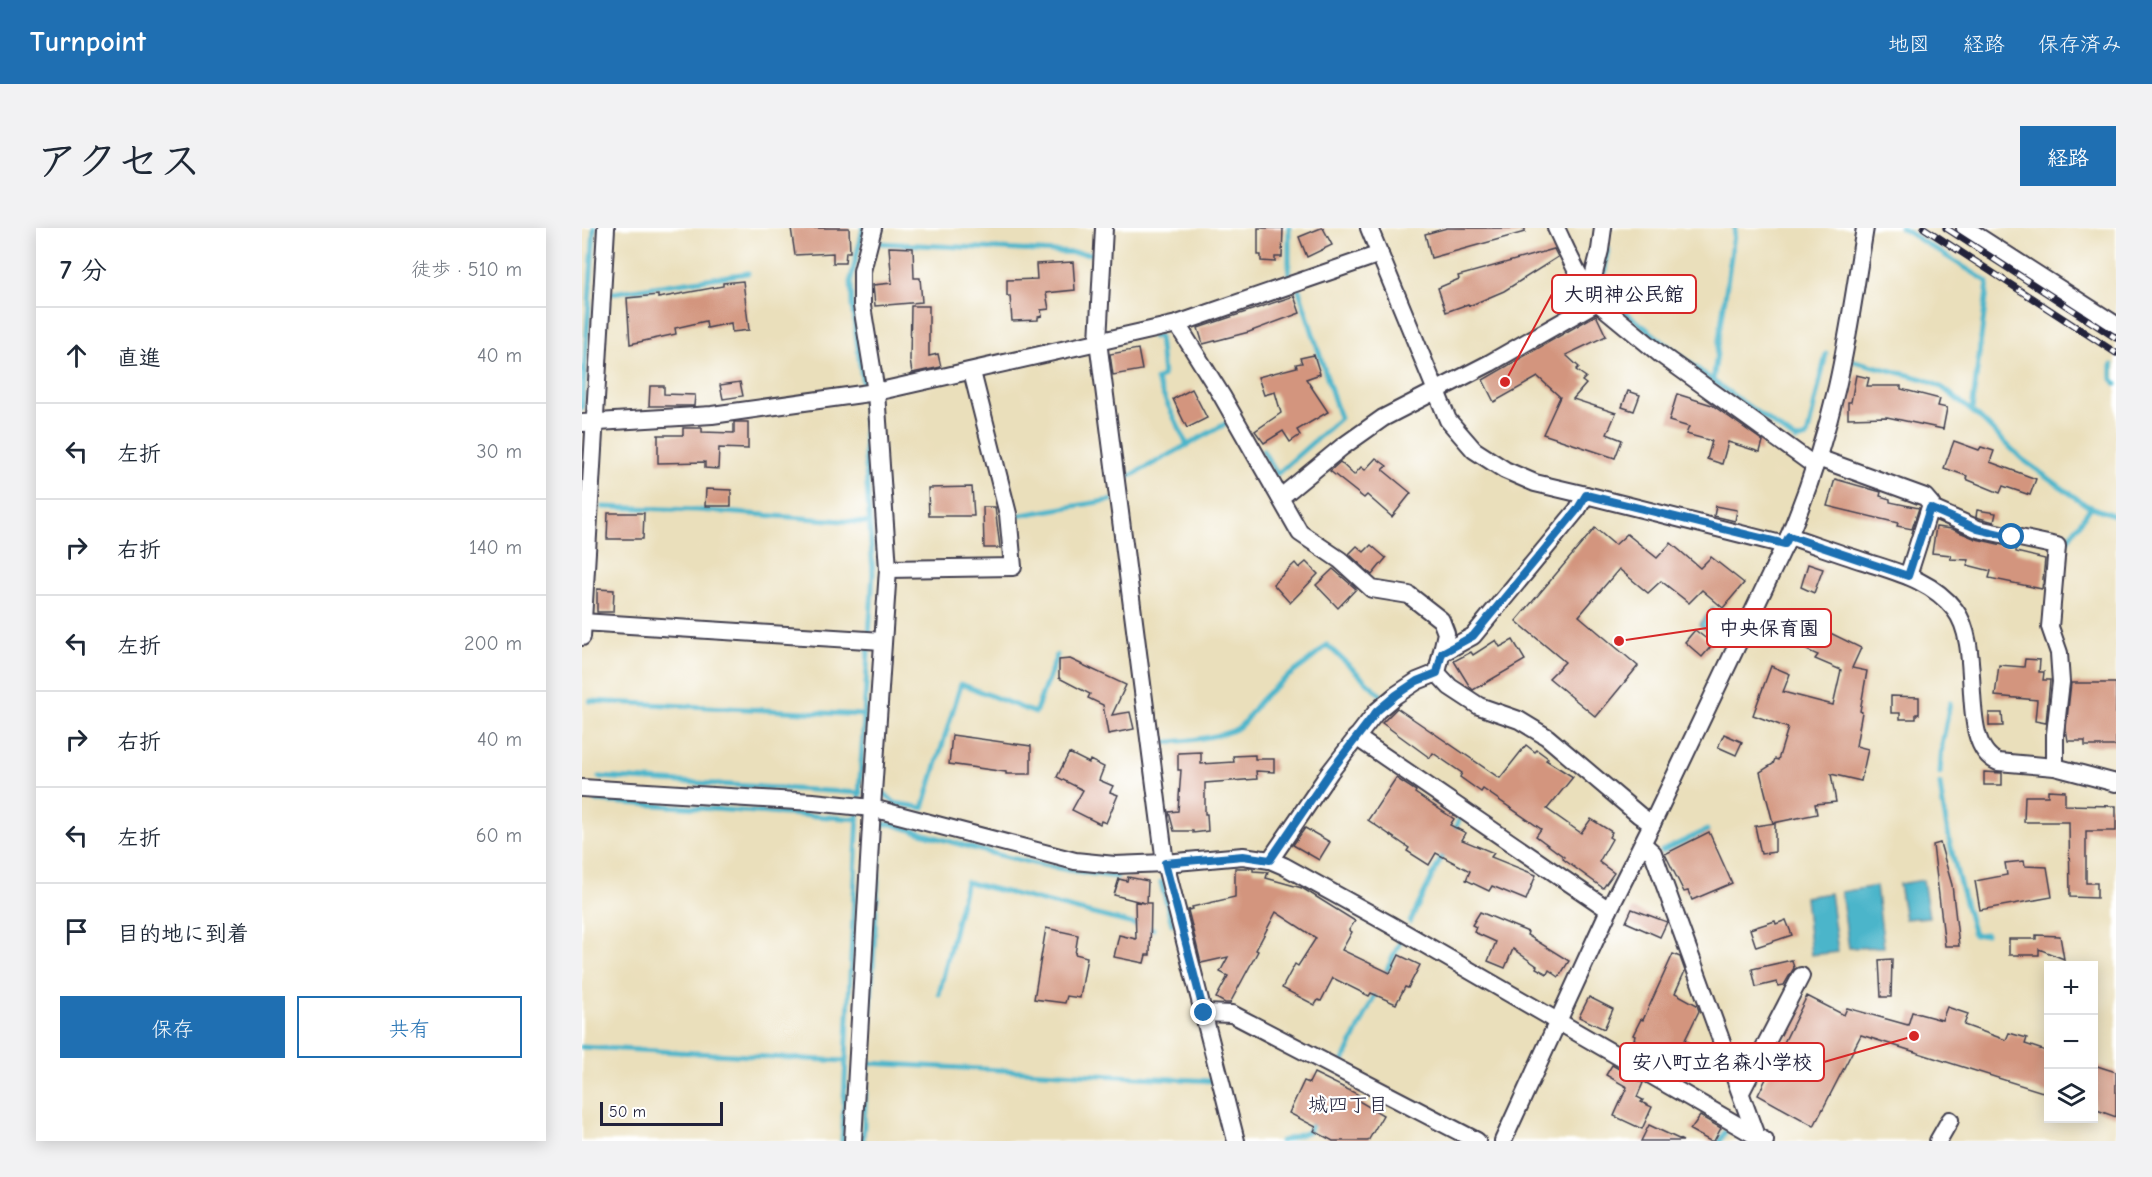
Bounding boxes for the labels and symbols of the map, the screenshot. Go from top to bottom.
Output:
callout: 大明神公民館 [1552,275,1696,313]
text: 大明神公民館 [1564,283,1684,306]
route start [1998,523,2024,549]
callout: 中央保育園 [1707,609,1831,647]
text: 中央保育園 [1719,617,1819,640]
route end [1190,999,1216,1025]
callout: 安八町立名森小学校 [1620,1043,1824,1081]
text: 安八町立名森小学校 [1632,1051,1812,1074]
district label: 城四丁目 [1308,1093,1388,1116]
scale bar [600,1099,723,1126]

